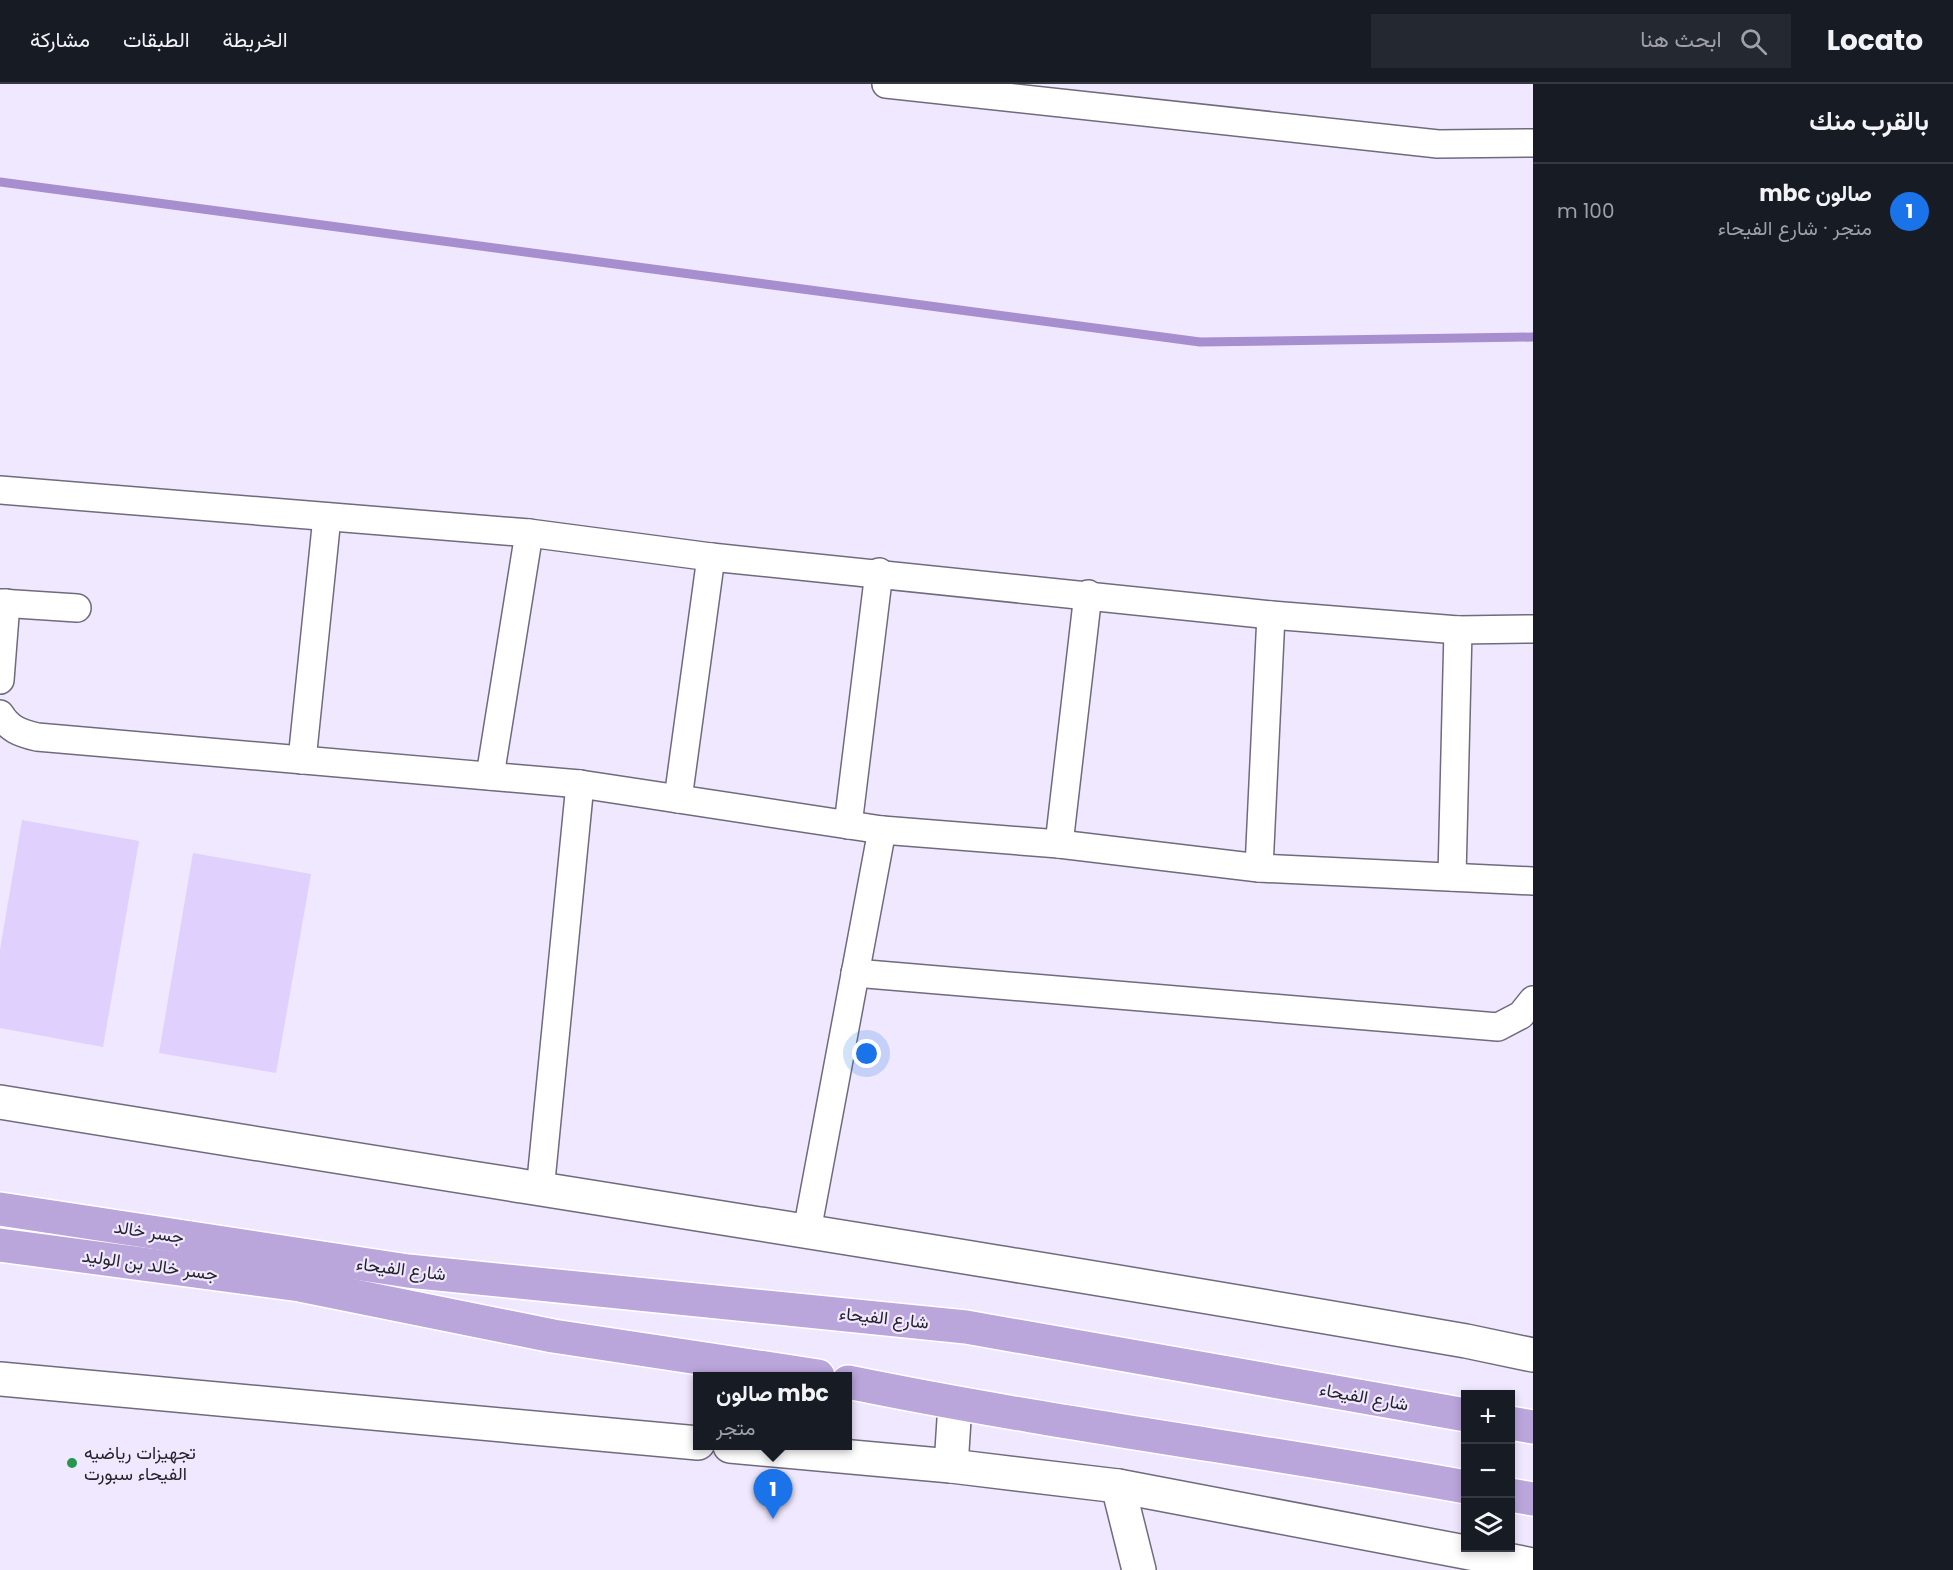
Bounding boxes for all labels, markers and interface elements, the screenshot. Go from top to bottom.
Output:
search box [1371,14,1791,68]
text: Locato [1827,21,1923,60]
text: ابحث هنا [1640,24,1722,55]
text: مشاركة [30,25,90,54]
text: الطبقات [123,25,190,54]
text: الخريطة [223,25,288,54]
icon: search [1737,25,1770,58]
text: بالقرب منك [1809,103,1929,139]
text: صالون mbc [1759,178,1872,209]
text: 100 m [1557,197,1614,225]
text: 1 [1906,197,1913,225]
text: متجر · شارع الفيحاء [1718,214,1872,242]
your location [852,1039,881,1068]
street label: جسر خالد [112,1214,186,1249]
street label: جسر خالد بن الوليد [80,1243,220,1286]
street label: شارع الفيحاء [355,1251,447,1286]
street label: شارع الفيحاء [838,1300,930,1335]
popup [693,1372,852,1450]
street label: شارع الفيحاء [1318,1376,1411,1417]
text: صالون mbc [716,1378,829,1409]
map controls [1461,1390,1515,1552]
button: + [1461,1390,1515,1444]
text: متجر [716,1414,755,1442]
place label: تجهيزات رياضيه الفيحاء سبورت [84,1440,196,1486]
button: − [1461,1444,1515,1498]
marker: تجهيزات رياضيه الفيحاء سبورت [65,1456,79,1470]
pin: 1 [754,1470,792,1519]
button: layers [1461,1498,1515,1552]

